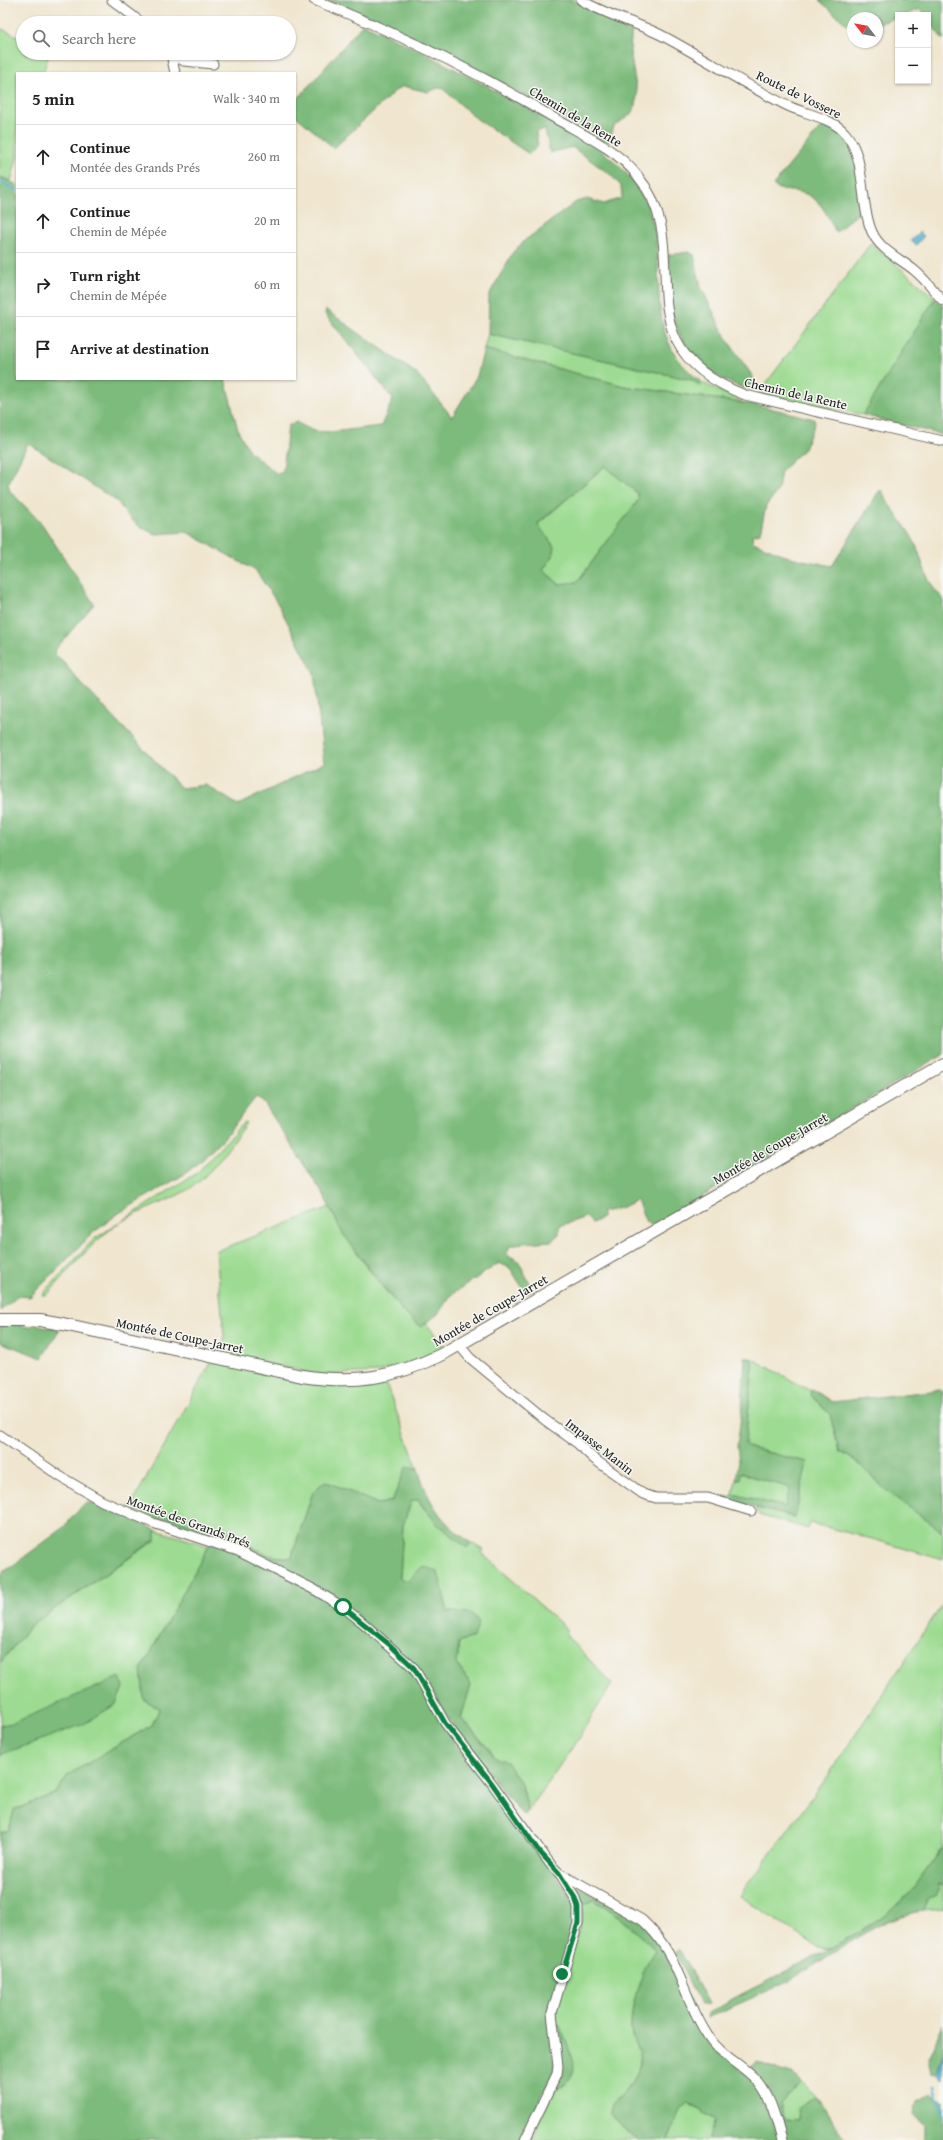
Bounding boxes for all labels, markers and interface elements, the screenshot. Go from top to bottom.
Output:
north arrow [847,12,883,48]
map controls [895,12,931,84]
button: + [895,12,931,48]
search box [16,16,296,60]
icon: search [30,27,52,49]
text: Search here [62,28,136,49]
button: − [895,48,931,84]
street label: Route de Vossere [753,66,845,123]
street label: Chemin de la Rente [526,81,626,152]
text: 5 min [32,86,74,111]
text: Walk · 340 m [213,89,280,108]
text: Continue [70,137,131,158]
icon: ahead [32,146,54,168]
text: 260 m [248,147,280,166]
text: Montée des Grands Prés [70,158,200,177]
text: Continue [70,201,131,222]
icon: ahead [32,210,54,232]
text: 20 m [254,211,280,230]
text: Chemin de Mépée [70,222,167,241]
text: Turn right [70,265,141,286]
icon: right [32,274,54,296]
text: 60 m [254,275,280,294]
text: Chemin de Mépée [70,286,167,305]
icon: arrive [32,338,54,360]
text: Arrive at destination [70,338,209,359]
street label: Chemin de la Rente [743,372,849,415]
street label: Montée de Coupe-Jarret [709,1108,832,1189]
street label: Montée de Coupe-Jarret [429,1270,552,1351]
street label: Montée de Coupe-Jarret [114,1313,246,1358]
street label: Impasse Manin [561,1414,638,1480]
street label: Montée des Grands Prés [124,1490,253,1553]
route start [334,1598,352,1616]
route end [553,1965,571,1983]

